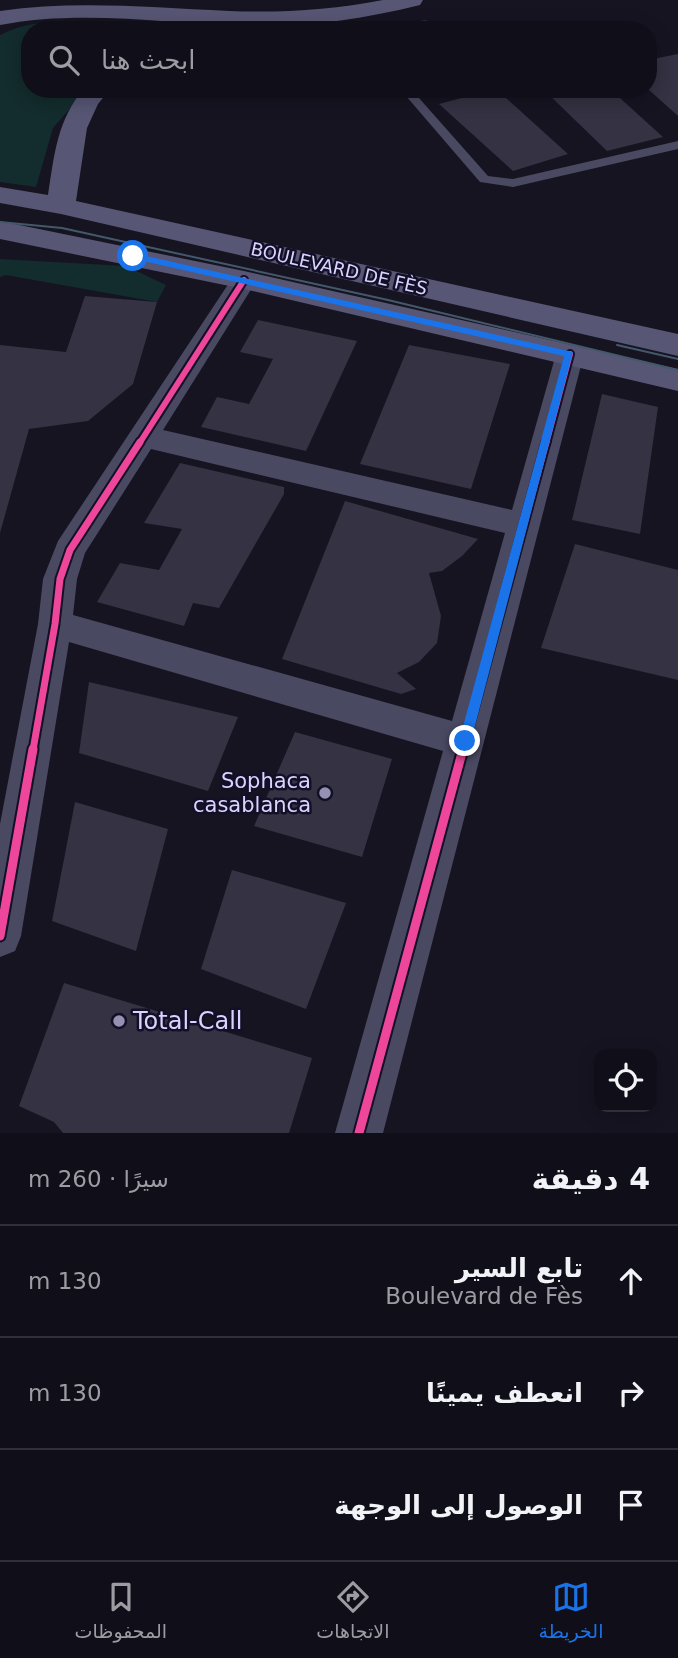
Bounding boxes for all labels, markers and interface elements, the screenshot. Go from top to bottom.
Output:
search box [21,21,657,98]
icon: search [45,41,83,79]
text: ابحث هنا [101,45,196,75]
street label: BOULEVARD DE FÈS [249,238,429,299]
route start [117,240,148,271]
route end [449,725,480,756]
place label: Sophaca casablanca [193,769,311,817]
marker: Sophaca casablanca [317,785,333,801]
place label: Total-Call [132,1007,243,1035]
marker: Total-Call [111,1013,127,1029]
map controls [594,1049,657,1112]
button: locate [594,1049,657,1112]
text: 4 دقيقة [532,1161,650,1196]
text: سيرًا · 260 m [28,1166,169,1192]
text: تابع السير [455,1253,583,1283]
icon: ahead [612,1262,650,1300]
text: 130 m [28,1268,102,1294]
text: Boulevard de Fès [385,1283,583,1309]
icon: right [612,1374,650,1412]
text: انعطف يمينًا [426,1378,583,1408]
text: 130 m [28,1380,102,1406]
icon: arrive [612,1486,650,1524]
text: الوصول إلى الوجهة [334,1490,583,1520]
tab: المحفوظات [75,1578,167,1642]
tab: الاتجاهات [316,1578,389,1642]
tab: الخريطة [539,1578,603,1642]

